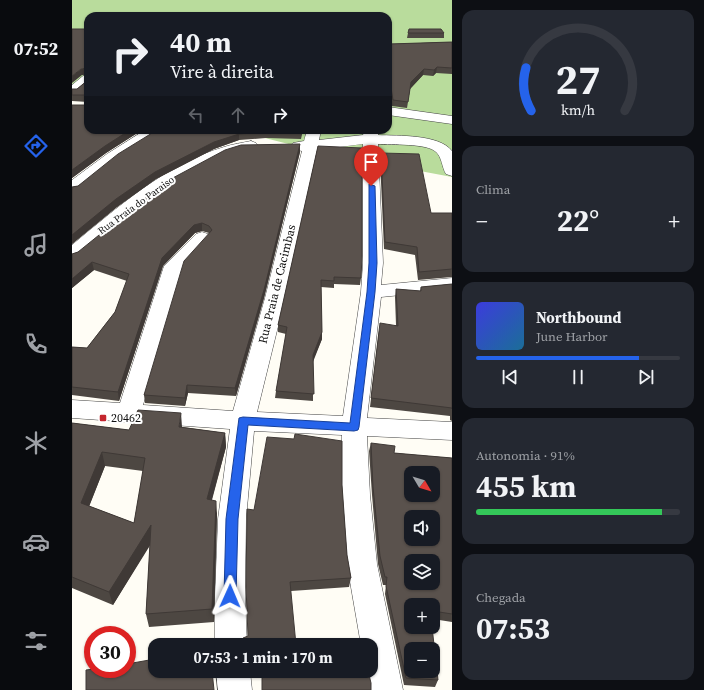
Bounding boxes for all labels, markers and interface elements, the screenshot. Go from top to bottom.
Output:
text: 40 m [170,23,232,61]
icon: right [104,28,156,80]
text: 07:52 [14,36,58,61]
text: 27 [555,51,601,108]
text: Vire à direita [170,59,274,84]
text: km/h [561,100,595,120]
icon: left [185,104,207,126]
icon: ahead [227,104,249,126]
icon: right [269,104,291,126]
icon: directions [22,132,50,160]
pin [354,145,388,186]
icon: arrive [360,151,382,173]
street label: Rua Praia do Paraiso [95,173,177,237]
text: Clima [476,181,510,198]
text: 22° [557,200,599,241]
text: − [476,206,488,236]
text: + [668,206,680,236]
street label: Rua Praia de Cacimbas [254,223,300,345]
icon: music [22,231,50,259]
text: Northbound [536,307,621,328]
text: June Harbor [536,328,608,345]
icon: phone [22,330,50,358]
icon: previous [499,366,521,388]
icon: pause [567,366,589,388]
icon: next [635,366,657,388]
place label: 20462 [111,410,141,426]
marker: 20462 [98,413,108,423]
icon: climate [22,429,50,457]
text: Autonomia · 91% [476,447,575,464]
north arrow [404,466,440,502]
map controls [404,466,440,678]
text: 455 km [476,466,576,507]
button: sound [404,510,440,546]
icon: car [22,528,50,556]
button: layers [404,554,440,590]
position arrow [209,575,251,617]
text: Chegada [476,589,526,606]
button: + [404,598,440,634]
text: 07:53 [476,608,550,649]
speed limit sign: 30 [84,626,136,678]
icon: filters [22,627,50,655]
button: − [404,642,440,678]
text: 07:53 · 1 min · 170 m [194,647,333,668]

